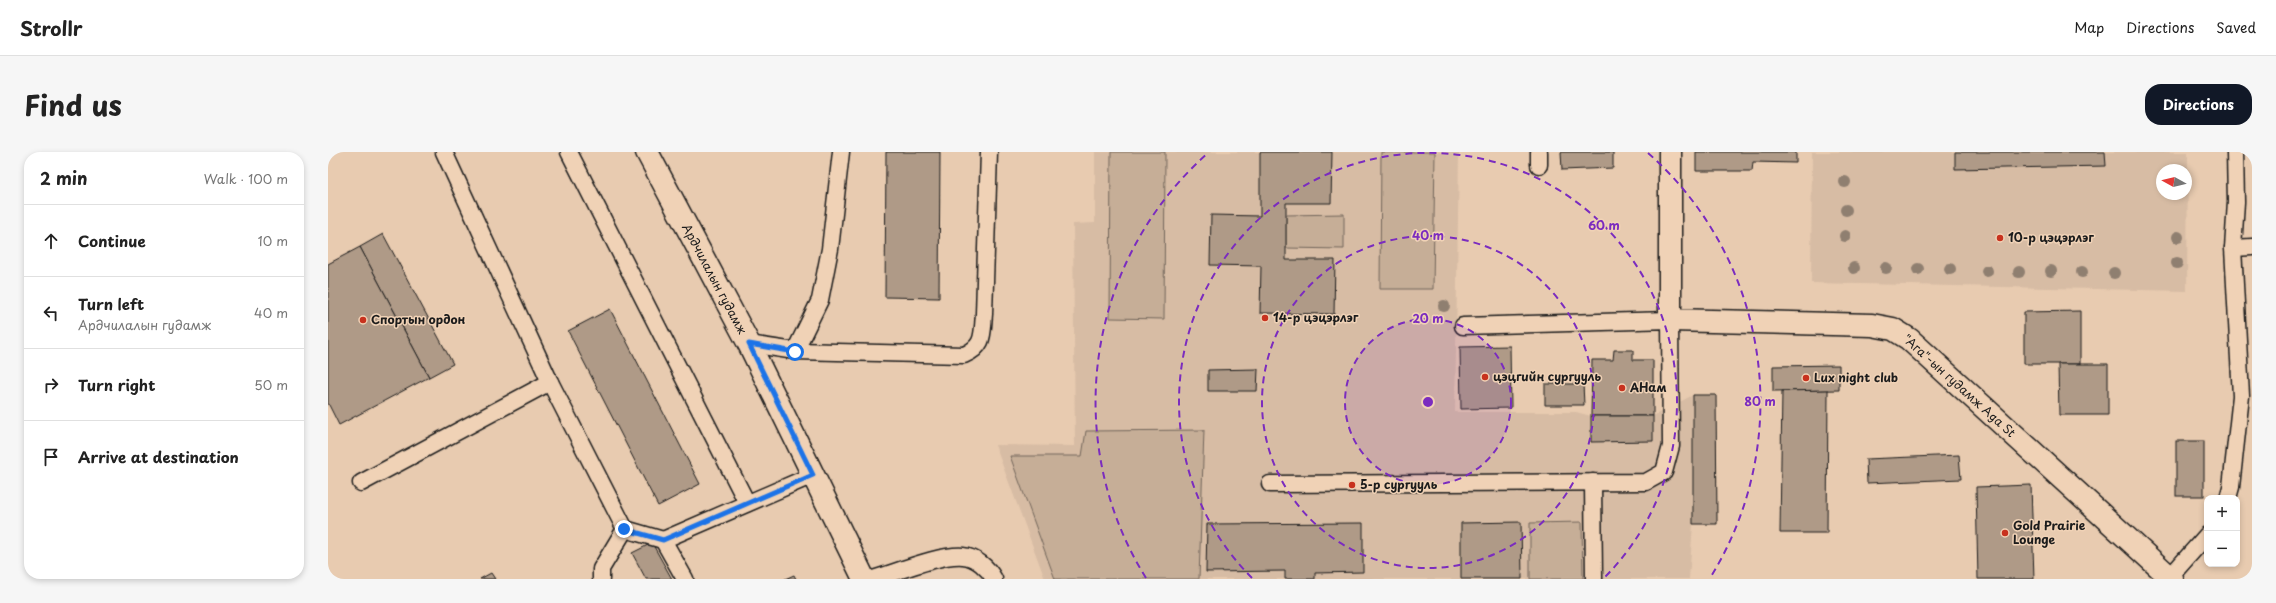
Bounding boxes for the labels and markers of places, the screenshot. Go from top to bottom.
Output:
place label: 10-р цэцэрлэг [2008,228,2094,246]
marker: 10-р цэцэрлэг [1995,233,2005,243]
place label: 14-р цэцэрлэг [1273,308,1359,326]
place label: Спортын ордон [371,310,466,328]
marker: 14-р цэцэрлэг [1260,313,1270,323]
marker: Спортын ордон [358,315,368,325]
place label: цэцгийн сургууль [1493,367,1601,385]
place label: Lux night club [1814,368,1898,386]
marker: цэцгийн сургууль [1480,372,1490,382]
marker: Lux night club [1801,373,1811,383]
place label: АНам [1629,378,1667,396]
marker: АНам [1617,383,1627,393]
centre of rings [1421,395,1435,409]
place label: 5-р сургууль [1360,475,1438,493]
marker: 5-р сургууль [1347,480,1357,490]
place label: Gold Prairie Lounge [2013,516,2086,548]
marker: Gold Prairie Lounge [2000,528,2010,538]

